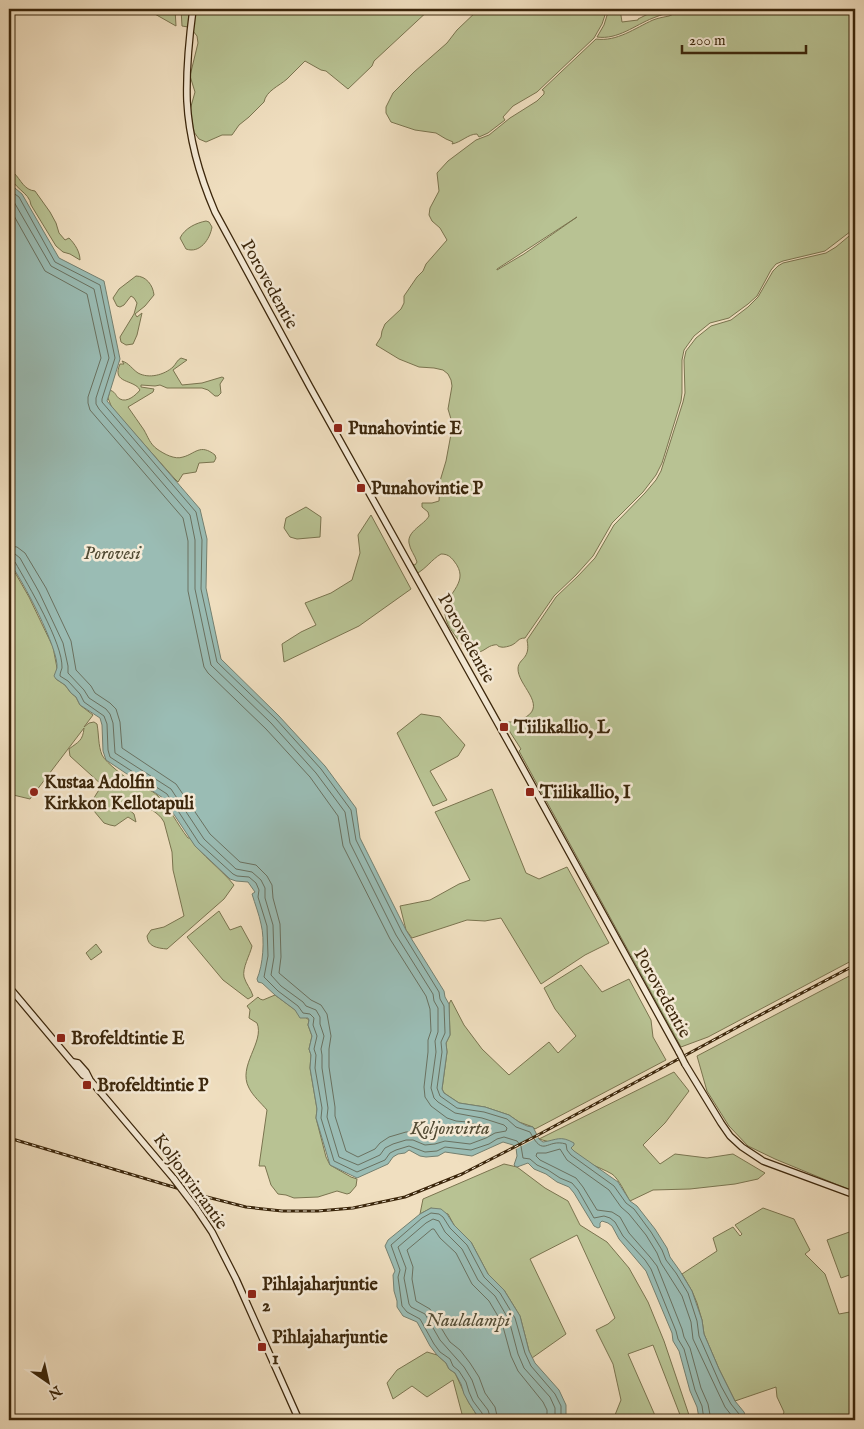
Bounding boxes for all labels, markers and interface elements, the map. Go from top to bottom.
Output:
scale bar [682,22,805,54]
text: 200 m [689,31,726,50]
street label: Porovedentie [235,236,303,333]
place label: Punahovintie E [348,418,463,441]
marker: Punahovintie E [332,422,344,434]
place label: Punahovintie P [371,478,484,501]
marker: Punahovintie P [355,482,367,494]
water label: Porovesi [83,542,142,566]
street label: Porovedentie [432,590,500,687]
place label: Tiilikallio, L [513,717,611,740]
marker: Tiilikallio, L [498,721,510,733]
place label: Kustaa Adolfin Kirkkon Kellotapuli [44,772,194,816]
place label: Tiilikallio, I [539,782,631,805]
marker: Kustaa Adolfin Kirkkon Kellotapuli [28,786,40,798]
marker: Tiilikallio, I [524,786,536,798]
street label: Porovedentie [628,945,696,1042]
place label: Brofeldtintie E [71,1028,185,1051]
marker: Brofeldtintie E [55,1032,67,1044]
place label: Brofeldtintie P [97,1075,209,1098]
marker: Brofeldtintie P [81,1079,93,1091]
water label: Koljonvirta [409,1117,490,1141]
street label: Koljonvirrantie [147,1129,232,1234]
place label: Pihlajaharjuntie 2 [262,1274,379,1318]
marker: Pihlajaharjuntie 2 [246,1288,258,1300]
water label: Naulalampi [426,1309,512,1333]
place label: Pihlajaharjuntie 1 [272,1327,389,1371]
marker: Pihlajaharjuntie 1 [256,1341,268,1353]
north arrow [22,1356,72,1406]
text: N [45,1381,66,1403]

